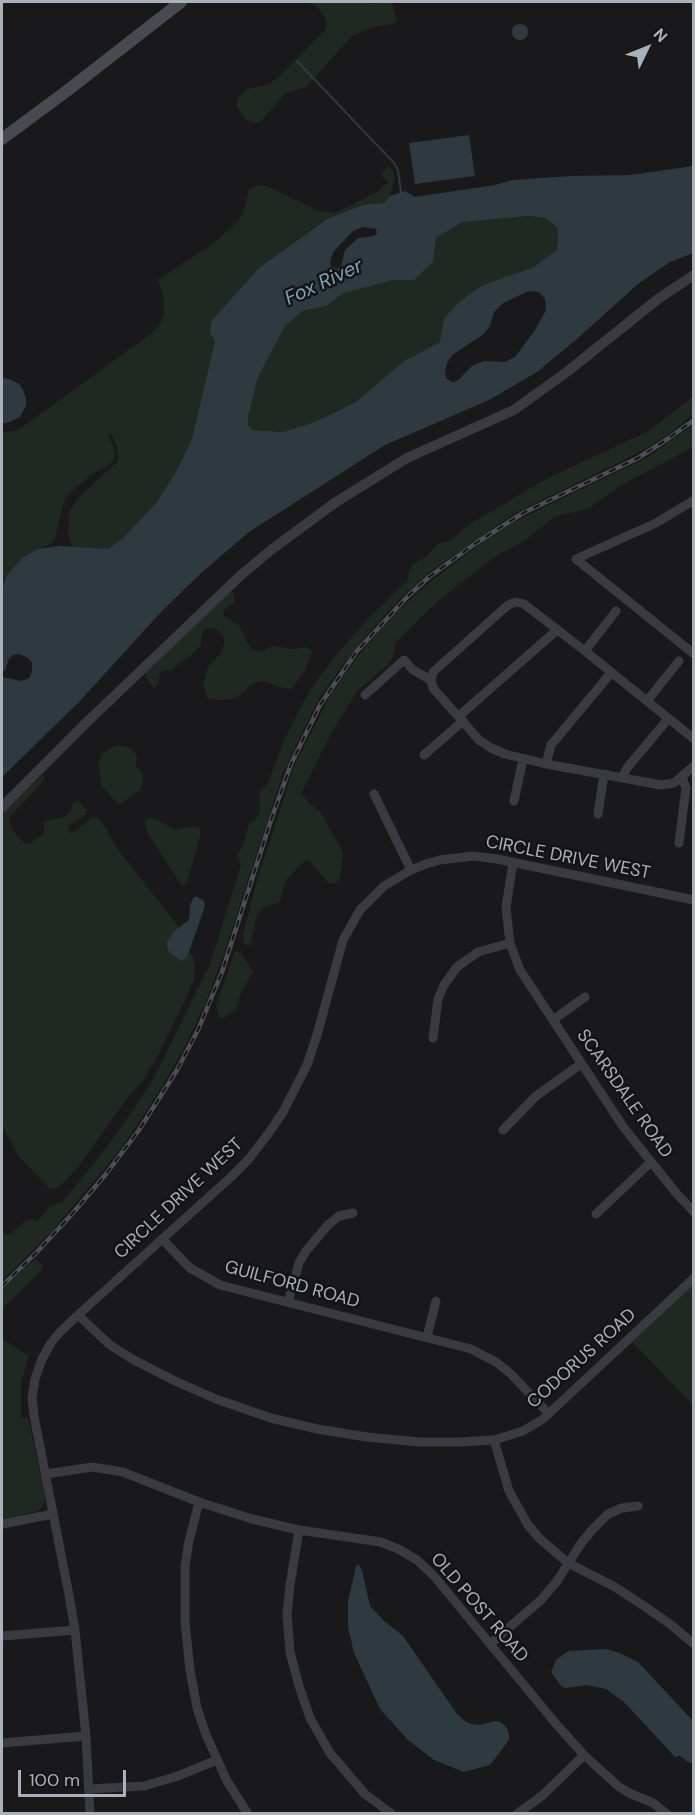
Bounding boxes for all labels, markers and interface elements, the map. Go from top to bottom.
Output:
north arrow [617,18,677,78]
text: N [649,24,672,47]
water label: Fox River [281,255,367,311]
street label: CIRCLE DRIVE WEST [484,831,652,885]
street label: SCARSDALE ROAD [572,1026,676,1162]
street label: CIRCLE DRIVE WEST [110,1134,248,1264]
street label: GUILFORD ROAD [222,1257,362,1313]
street label: CODORUS ROAD [523,1304,641,1414]
street label: OLD POST ROAD [426,1549,532,1667]
scale bar [21,1758,129,1796]
text: 100 m [29,1768,80,1792]

